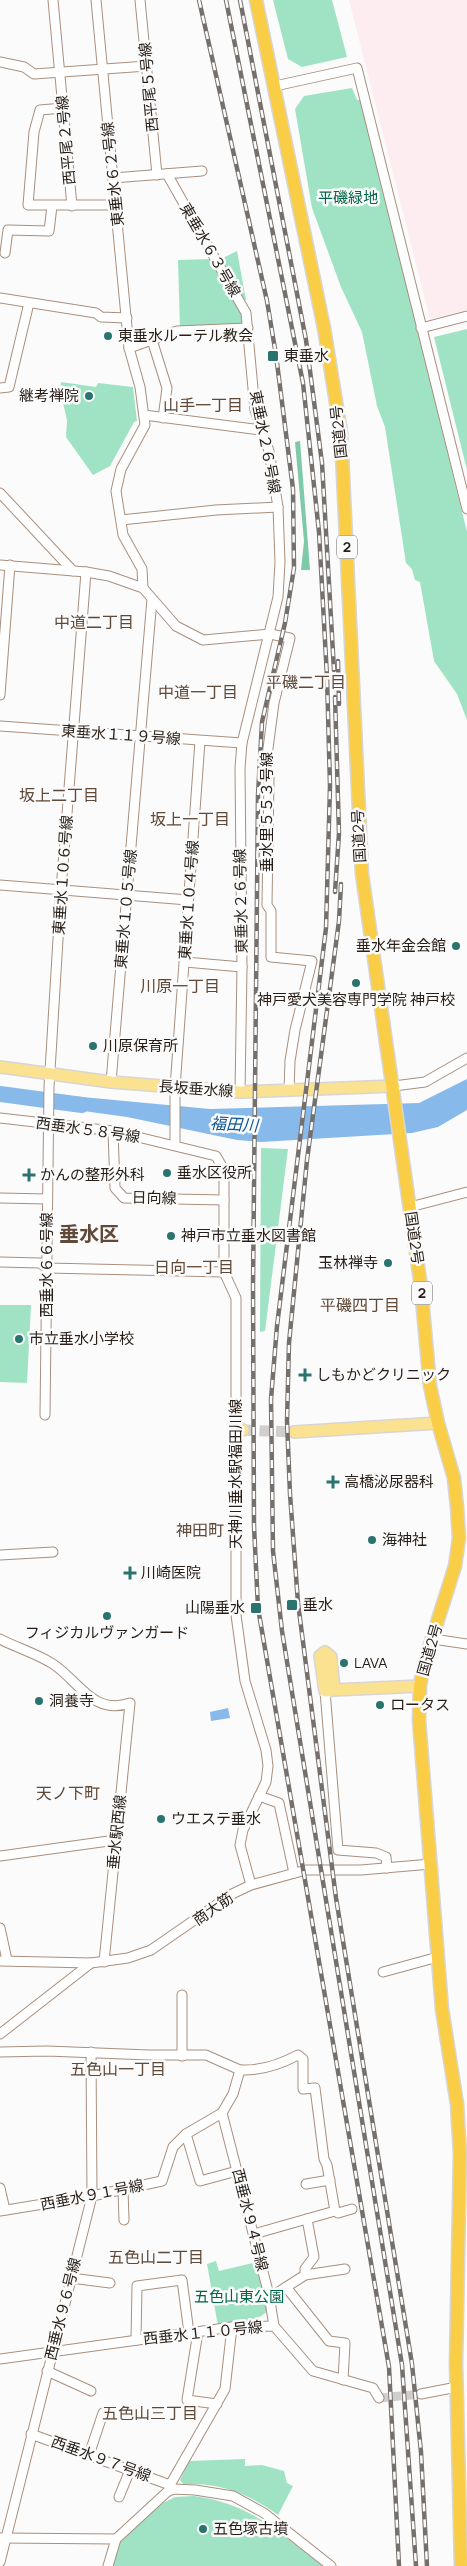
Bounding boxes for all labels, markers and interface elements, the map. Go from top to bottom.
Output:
street label: 西平尾５号線 [134,41,163,133]
street label: 西平尾２号線 [51,94,80,186]
street label: 東垂水６２号線 [97,121,128,227]
park label: 平磯緑地 [318,187,378,208]
street label: 東垂水６３号線 [175,199,246,300]
place label: 東垂水ルーテル教会 [118,325,253,346]
marker: 東垂水ルーテル教会 [102,330,114,342]
place label: 東垂水 [284,345,329,366]
marker: 東垂水 [266,349,280,363]
place label: 継考禅院 [19,385,79,406]
street label: 東垂水２６号線 [245,388,286,495]
marker: 継考禅院 [83,390,95,402]
district label: 山手一丁目 [163,394,243,416]
street label: 国道2号 [325,404,352,460]
road number: 2 [337,536,357,558]
district label: 中道二丁目 [54,611,134,633]
district label: 平磯二丁目 [266,671,346,693]
district label: 中道一丁目 [158,681,238,703]
street label: 東垂水１１９号線 [60,720,182,749]
street label: 垂水里５５３号線 [256,752,277,872]
district label: 坂上二丁目 [19,784,99,806]
district label: 坂上一丁目 [150,808,230,830]
street label: 国道2号 [347,809,370,863]
street label: 東垂水１０６号線 [48,814,77,936]
street label: 東垂水１０４号線 [174,839,203,961]
street label: 東垂水１０５号線 [110,848,141,970]
street label: 東垂水２６号線 [229,848,252,954]
place label: 垂水年金会館 [356,935,446,956]
marker: 垂水年金会館 [450,940,462,952]
district label: 川原一丁目 [140,975,220,997]
marker: 神戸愛犬美容専門学院 神戸校 [350,977,362,989]
place label: 神戸愛犬美容専門学院 神戸校 [257,989,455,1010]
place label: 川原保育所 [103,1035,178,1056]
marker: 川原保育所 [87,1040,99,1052]
street label: 長坂垂水線 [158,1075,234,1102]
street label: 西垂水５８号線 [35,1112,142,1147]
water label: 福田川 [209,1112,261,1136]
place label: 垂水区役所 [177,1162,252,1183]
place label: かんの整形外科 [40,1164,145,1185]
marker: 垂水区役所 [161,1167,173,1179]
marker: かんの整形外科 [22,1168,36,1182]
street label: 日向線 [131,1187,177,1208]
street label: 国道2号 [400,1210,429,1266]
street label: 西垂水６６号線 [36,1212,57,1318]
district label: 垂水区 [59,1220,119,1247]
place label: 神戸市立垂水図書館 [181,1225,316,1246]
marker: 神戸市立垂水図書館 [165,1230,177,1242]
place label: 玉林禅寺 [318,1252,378,1273]
district label: 日向一丁目 [154,1256,234,1278]
marker: 玉林禅寺 [382,1257,394,1269]
road number: 2 [412,1282,432,1305]
district label: 平磯四丁目 [320,1294,400,1316]
place label: 市立垂水小学校 [29,1328,134,1349]
marker: 市立垂水小学校 [13,1333,25,1345]
place label: しもかどクリニック [316,1364,451,1385]
marker: しもかどクリニック [298,1368,312,1382]
street label: 天神川垂水駅福田川線 [225,1399,246,1549]
place label: 高橋泌尿器科 [344,1471,434,1492]
marker: 高橋泌尿器科 [326,1475,340,1489]
district label: 神田町 [176,1519,224,1541]
place label: 海神社 [382,1529,427,1550]
marker: 海神社 [366,1534,378,1546]
place label: 川崎医院 [141,1562,201,1583]
marker: 川崎医院 [123,1566,137,1580]
place label: 垂水 [303,1594,333,1615]
place label: 山陽垂水 [185,1597,245,1618]
marker: 垂水 [285,1598,299,1612]
marker: 山陽垂水 [249,1601,263,1615]
marker: フィジカルヴァンガード [101,1610,113,1622]
street label: 国道2号 [412,1621,447,1679]
place label: フィジカルヴァンガード [25,1622,189,1643]
place label: LAVA [354,1652,388,1673]
marker: LAVA [338,1657,350,1669]
place label: 洞養寺 [49,1690,94,1711]
place label: ロータス [390,1694,450,1715]
marker: 洞養寺 [33,1695,45,1707]
marker: ロータス [374,1699,386,1711]
district label: 天ノ下町 [36,1782,100,1804]
street label: 垂水駅西線 [102,1794,131,1870]
place label: ウエステ垂水 [171,1808,261,1829]
marker: ウエステ垂水 [155,1813,167,1825]
street label: 商大筋 [188,1887,237,1930]
district label: 五色山一丁目 [70,2058,166,2080]
street label: 西垂水９４号線 [228,2166,273,2273]
street label: 西垂水９１号線 [38,2174,145,2215]
district label: 五色山二丁目 [108,2246,204,2268]
street label: 西垂水９６号線 [40,2255,85,2362]
park label: 五色山東公園 [194,2286,284,2307]
street label: 西垂水１１０号線 [142,2316,264,2349]
district label: 五色山三丁目 [102,2402,198,2424]
street label: 西垂水９７号線 [48,2431,154,2486]
place label: 五色塚古墳 [213,2518,288,2539]
marker: 五色塚古墳 [197,2523,209,2535]

